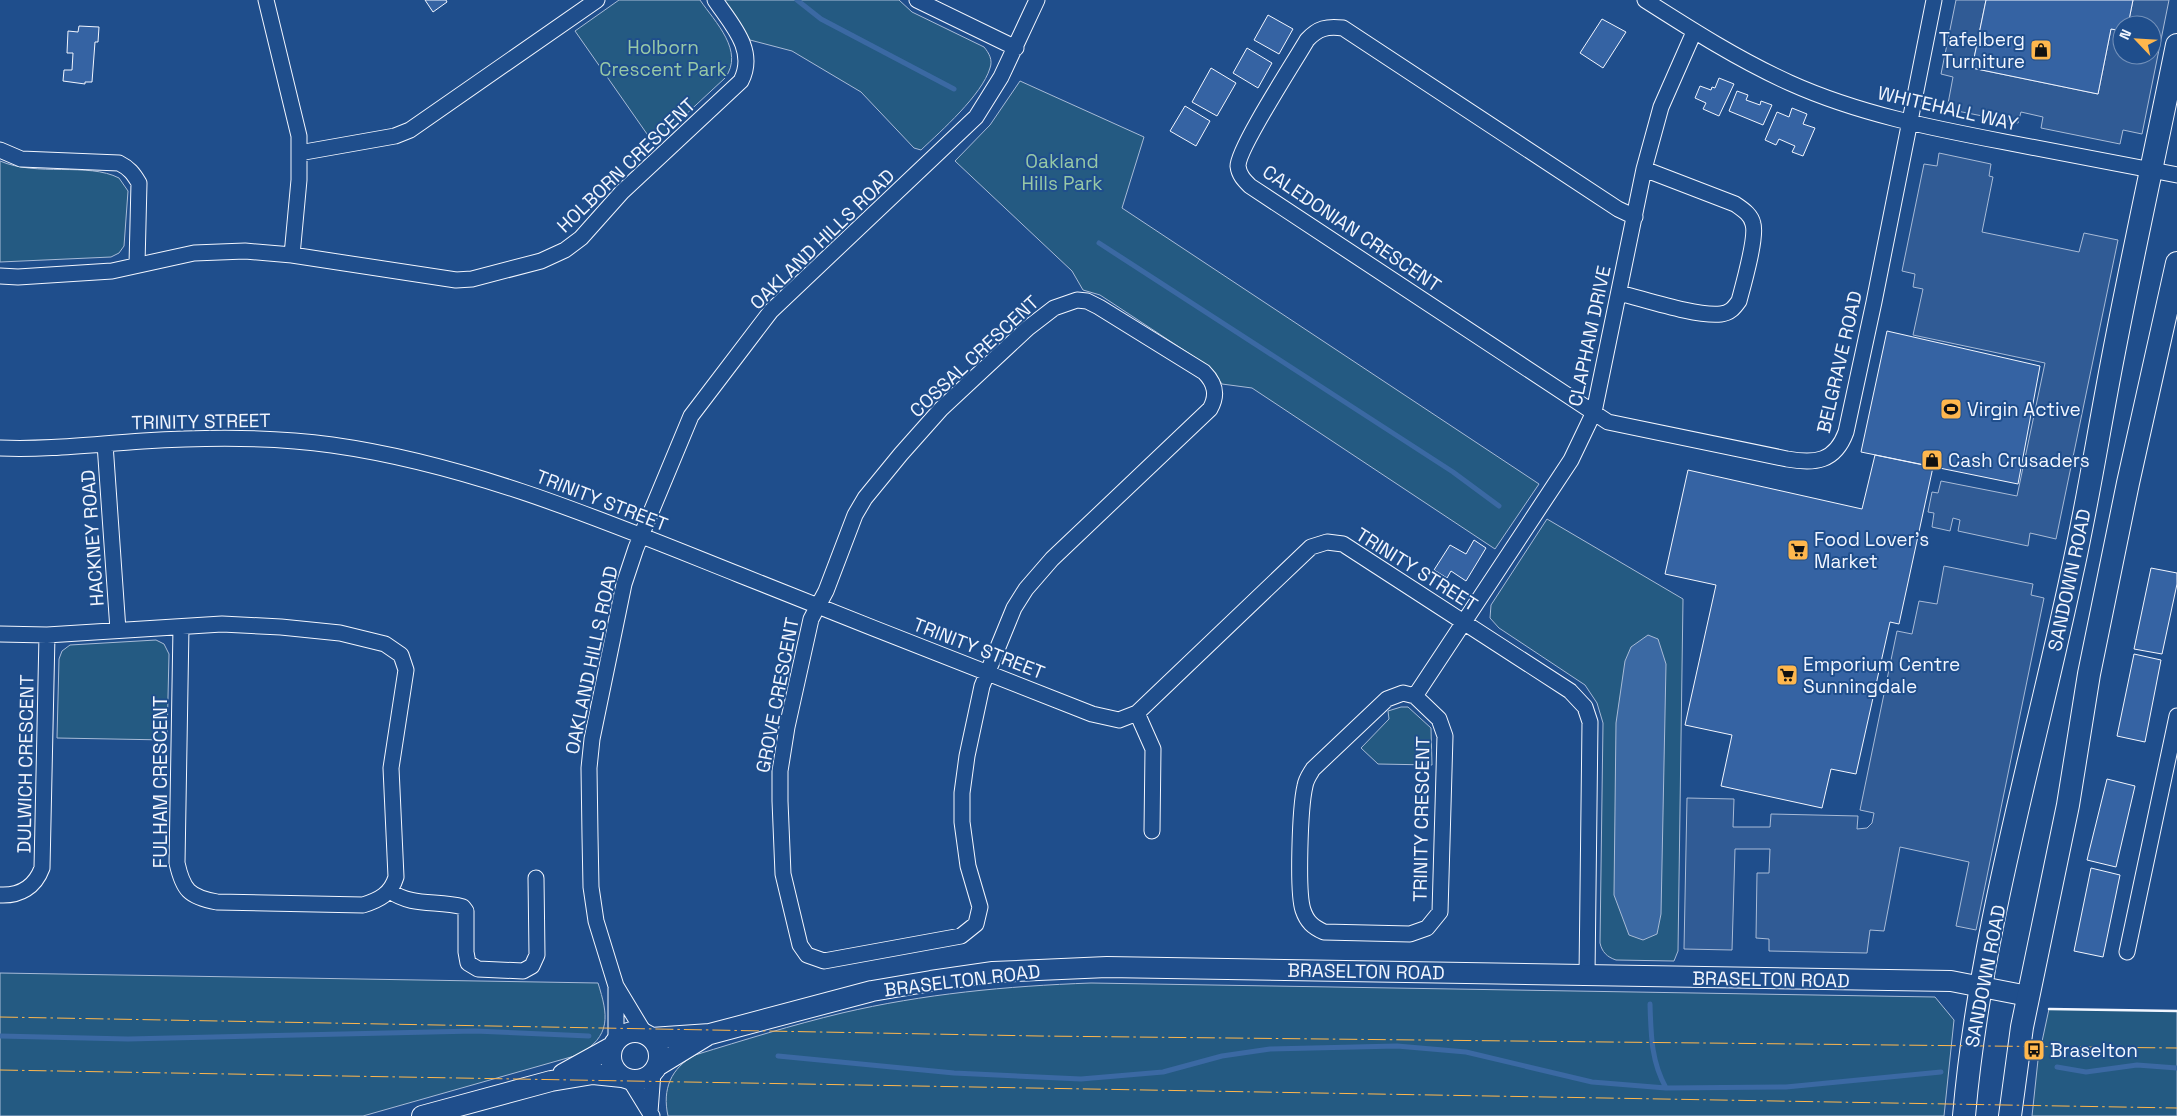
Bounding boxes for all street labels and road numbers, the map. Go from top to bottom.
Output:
street label: WHITEHALL WAY [1875,80,2021,137]
street label: HOLBORN CRESCENT [552,93,701,238]
street label: CALEDONIAN CRESCENT [1258,159,1446,298]
street label: OAKLAND HILLS ROAD [745,164,900,315]
street label: CLAPHAM DRIVE [1562,263,1617,409]
street label: BELGRAVE ROAD [1811,289,1868,436]
street label: COSSAL CRESCENT [904,290,1044,423]
street label: TRINITY STREET [131,408,271,435]
street label: TRINITY STREET [532,464,671,537]
street label: HACKNEY ROAD [75,469,110,607]
street label: SANDOWN ROAD [2042,507,2097,653]
street label: TRINITY STREET [1351,522,1482,617]
street label: OAKLAND HILLS ROAD [559,564,624,757]
street label: TRINITY STREET [909,612,1048,685]
street label: GROVE CRESCENT [750,615,805,775]
street label: DULWICH CRESCENT [11,674,40,854]
street label: FULHAM CRESCENT [148,696,173,868]
street label: TRINITY CRESCENT [1408,736,1435,902]
street label: SANDOWN ROAD [1959,903,2012,1049]
street label: BRASELTON ROAD [882,958,1042,1002]
street label: BRASELTON ROAD [1287,958,1445,985]
street label: BRASELTON ROAD [1692,966,1850,993]

